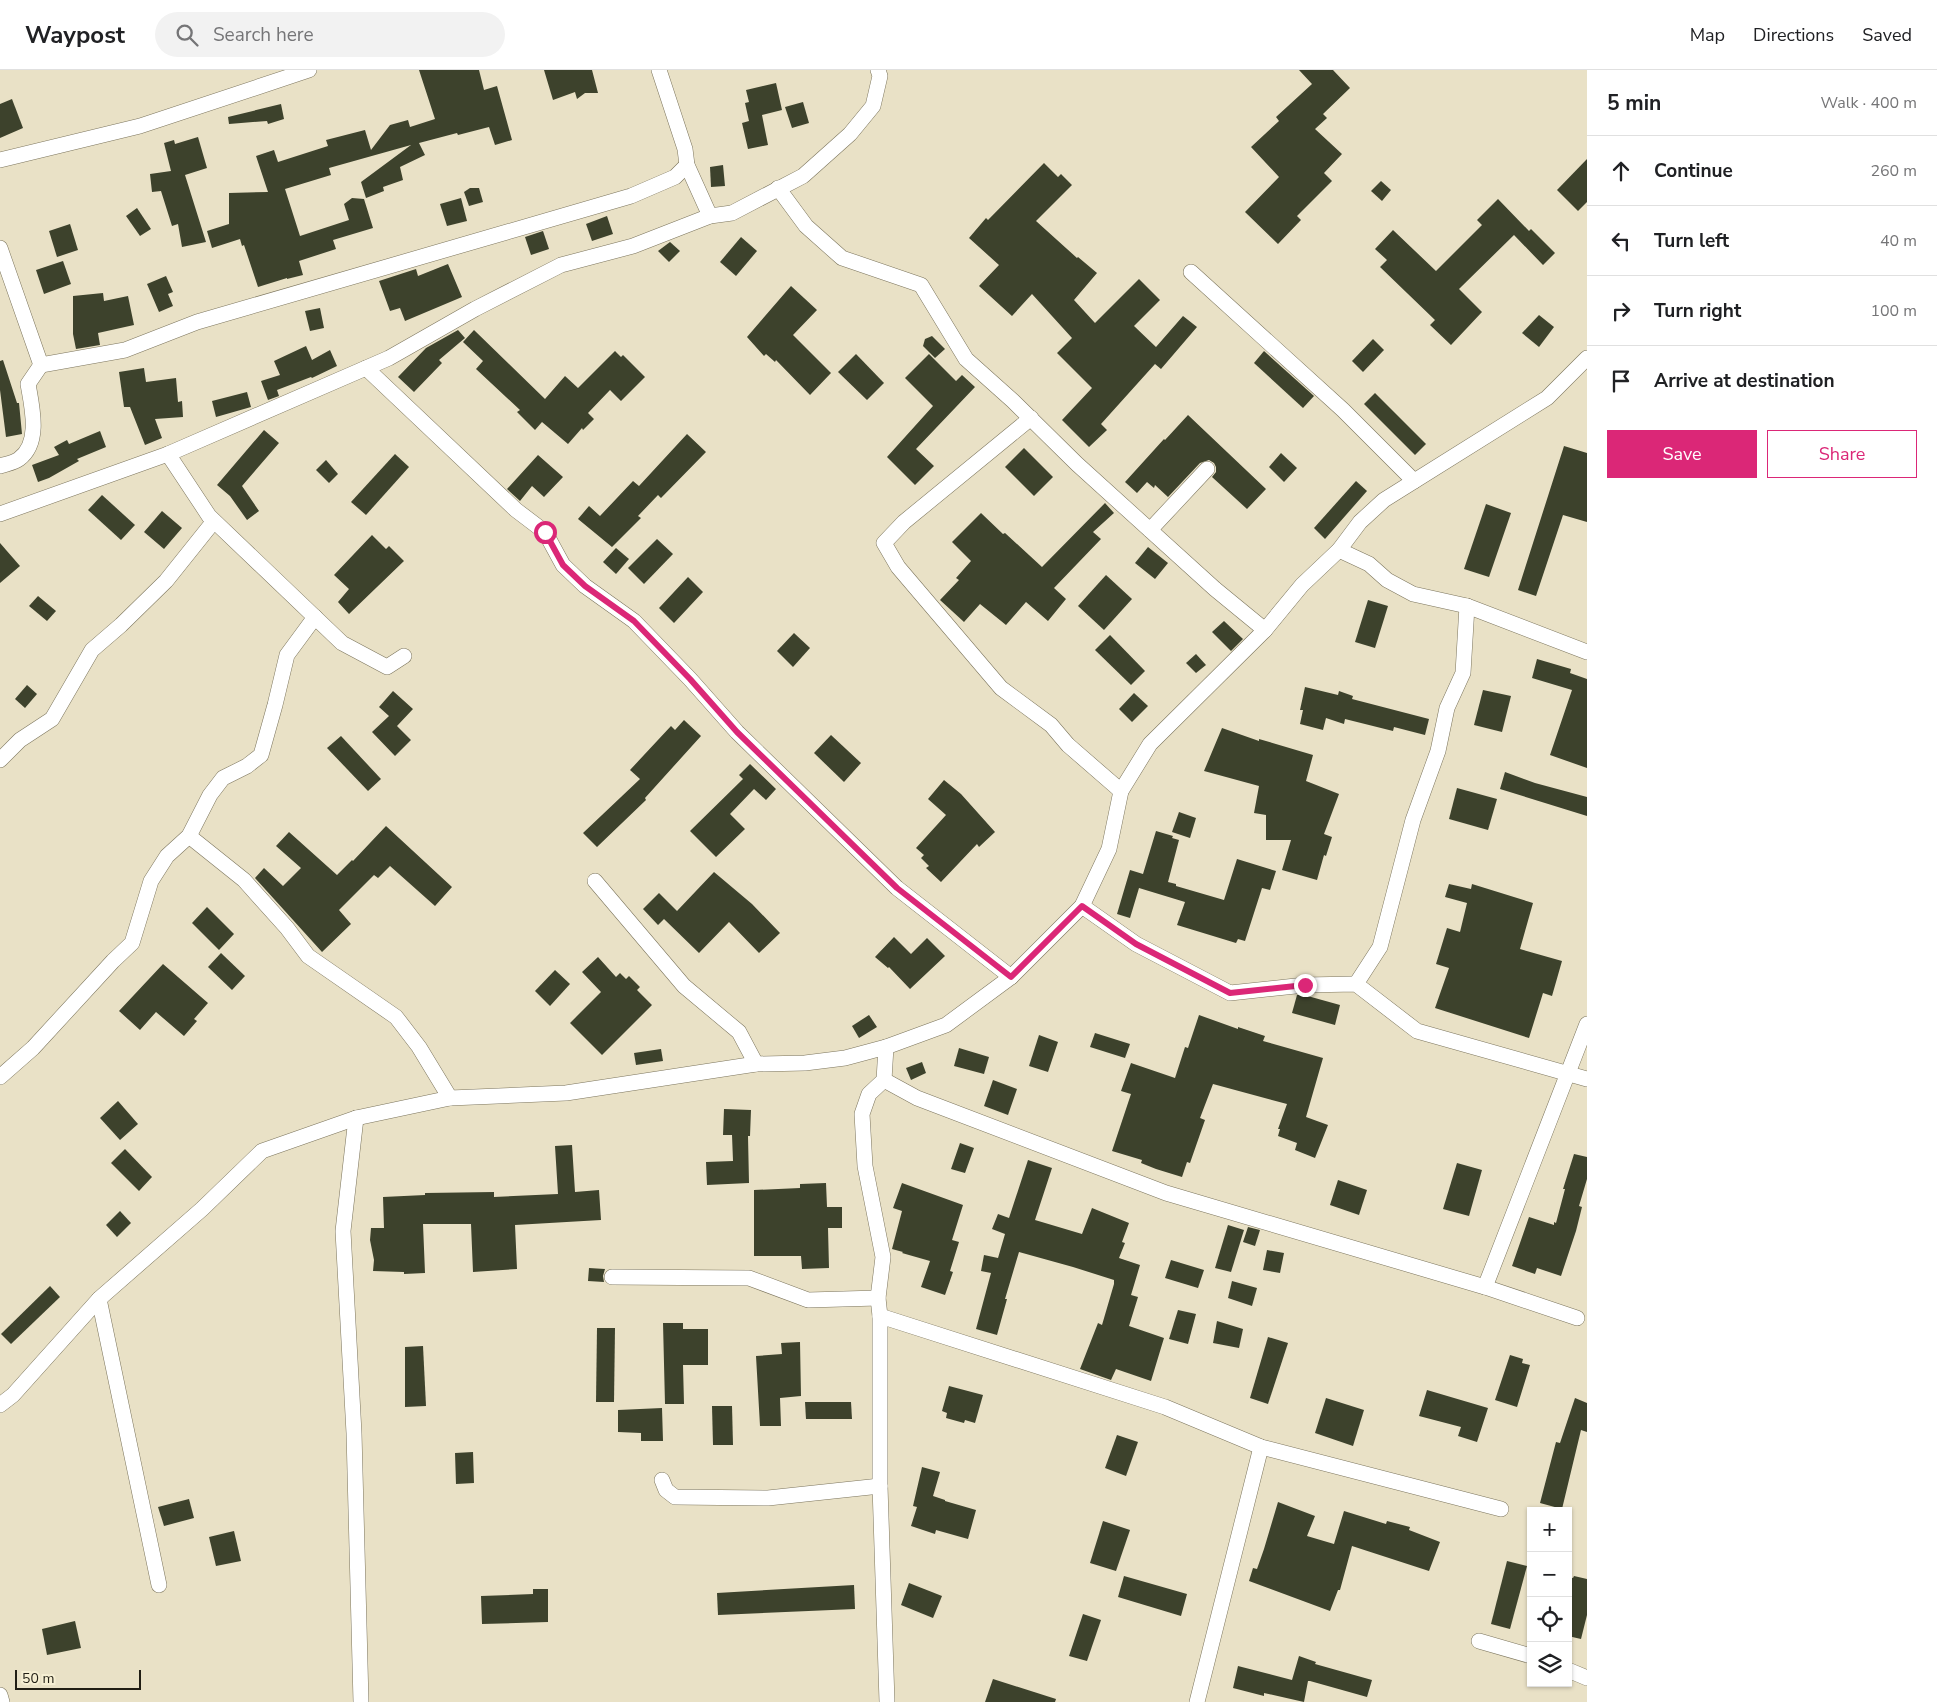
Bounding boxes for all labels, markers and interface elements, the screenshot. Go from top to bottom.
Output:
search box [155,12,505,57]
text: Waypost [25,19,125,51]
icon: search [173,21,201,49]
text: Search here [213,22,314,48]
text: Map [1690,23,1725,47]
text: Directions [1753,23,1834,47]
text: Saved [1862,23,1912,47]
text: 5 min [1607,89,1661,117]
text: Walk · 400 m [1821,92,1917,114]
icon: ahead [1607,157,1635,185]
text: Continue [1654,158,1733,184]
text: 260 m [1870,160,1917,182]
icon: left [1607,227,1635,255]
text: Turn left [1654,228,1729,254]
text: 40 m [1880,230,1917,252]
icon: right [1607,297,1635,325]
text: Turn right [1654,298,1741,324]
text: 100 m [1870,300,1917,322]
icon: arrive [1607,367,1635,395]
text: Arrive at destination [1654,368,1835,394]
button: Save [1607,430,1757,478]
button: Share [1767,430,1917,478]
route start [534,521,557,544]
route end [1294,974,1317,997]
map controls [1527,1507,1572,1687]
button: + [1527,1507,1572,1552]
button: − [1527,1552,1572,1597]
button: locate [1527,1597,1572,1642]
button: layers [1527,1642,1572,1687]
scale bar [15,1667,141,1690]
text: 50 m [22,1669,54,1688]

